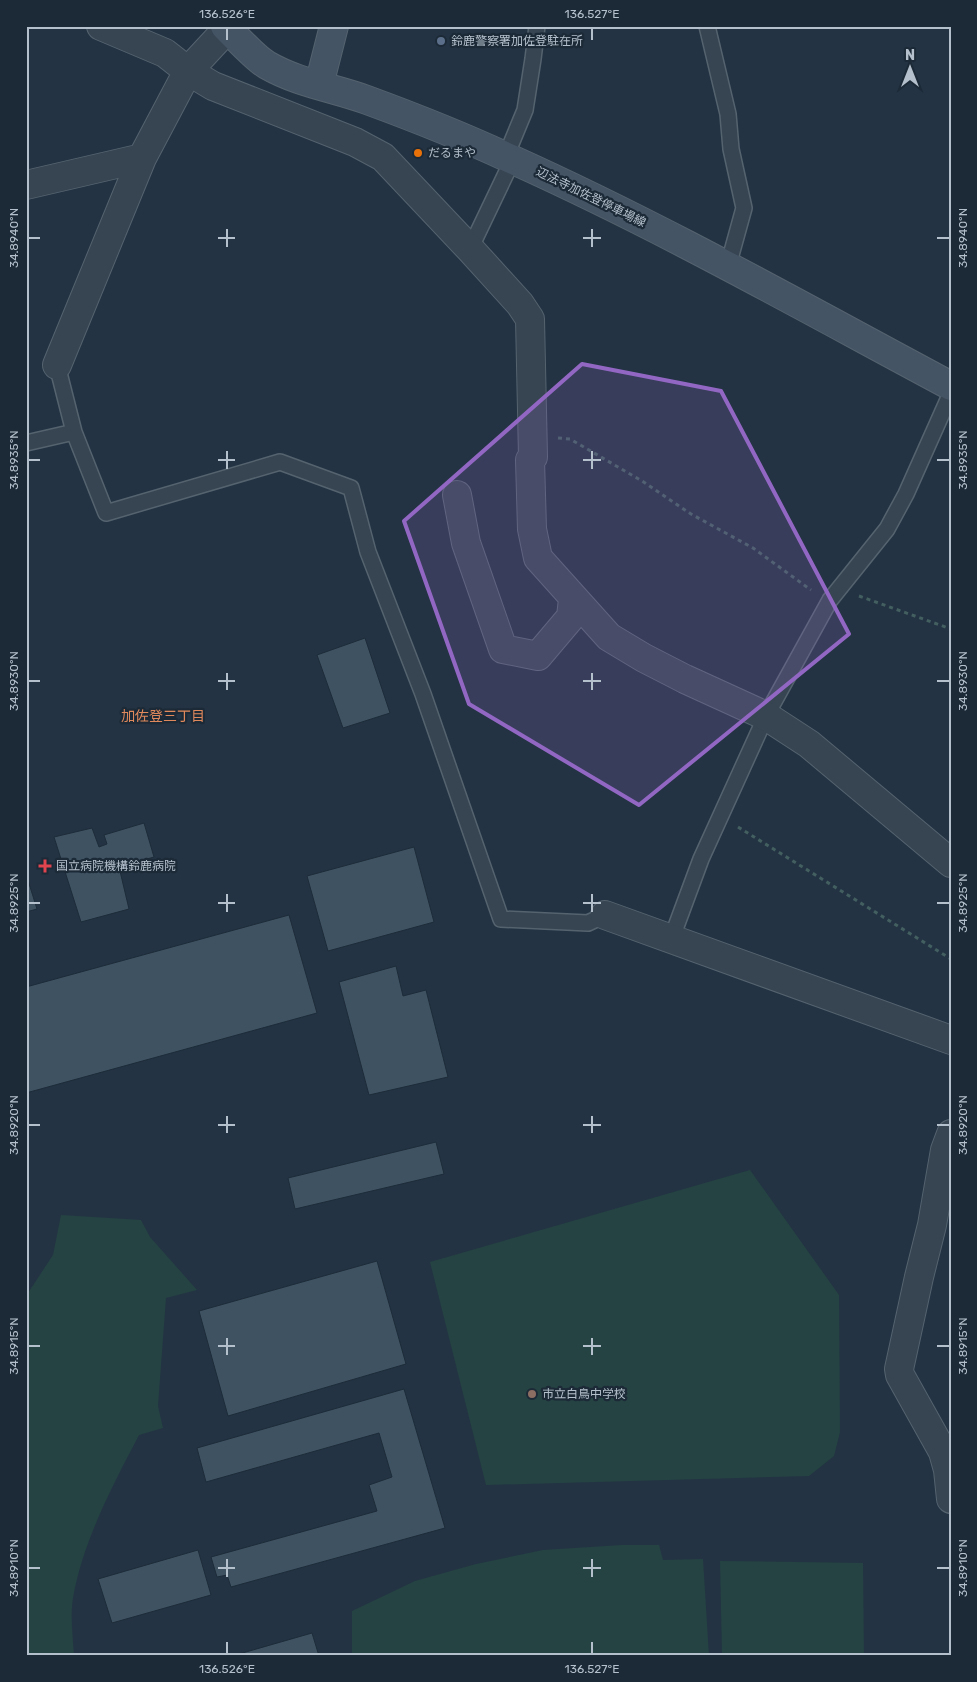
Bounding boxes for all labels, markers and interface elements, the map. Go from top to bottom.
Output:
text: 136.526°E [199,7,255,21]
text: 136.527°E [565,7,619,21]
place label: 鈴鹿警察署加佐登駐在所 [451,34,583,48]
marker: 鈴鹿警察署加佐登駐在所 [435,35,447,47]
north arrow [884,42,934,92]
text: N [905,47,915,64]
place label: だるまや [428,146,476,160]
marker: だるまや [412,147,424,159]
street label: 辺法寺加佐登停車場線 [534,164,648,230]
text: 34.8940°N [7,208,21,268]
text: 34.8940°N [956,208,970,268]
text: 34.8935°N [7,430,21,490]
text: 34.8935°N [956,430,970,490]
text: 34.8930°N [7,651,21,711]
text: 34.8930°N [956,651,970,711]
district label: 加佐登三丁目 [121,708,205,725]
marker: 国立病院機構鈴鹿病院 [38,859,52,873]
place label: 国立病院機構鈴鹿病院 [56,859,176,873]
text: 34.8925°N [7,873,21,933]
text: 34.8925°N [956,873,970,933]
text: 34.8920°N [7,1095,21,1155]
text: 34.8920°N [956,1095,970,1155]
text: 34.8915°N [7,1317,21,1375]
text: 34.8915°N [956,1317,970,1375]
place label: 市立白鳥中学校 [542,1387,626,1401]
marker: 市立白鳥中学校 [526,1388,538,1400]
text: 34.8910°N [7,1539,21,1597]
text: 34.8910°N [956,1539,970,1597]
text: 136.526°E [199,1662,255,1676]
text: 136.527°E [565,1662,619,1676]

